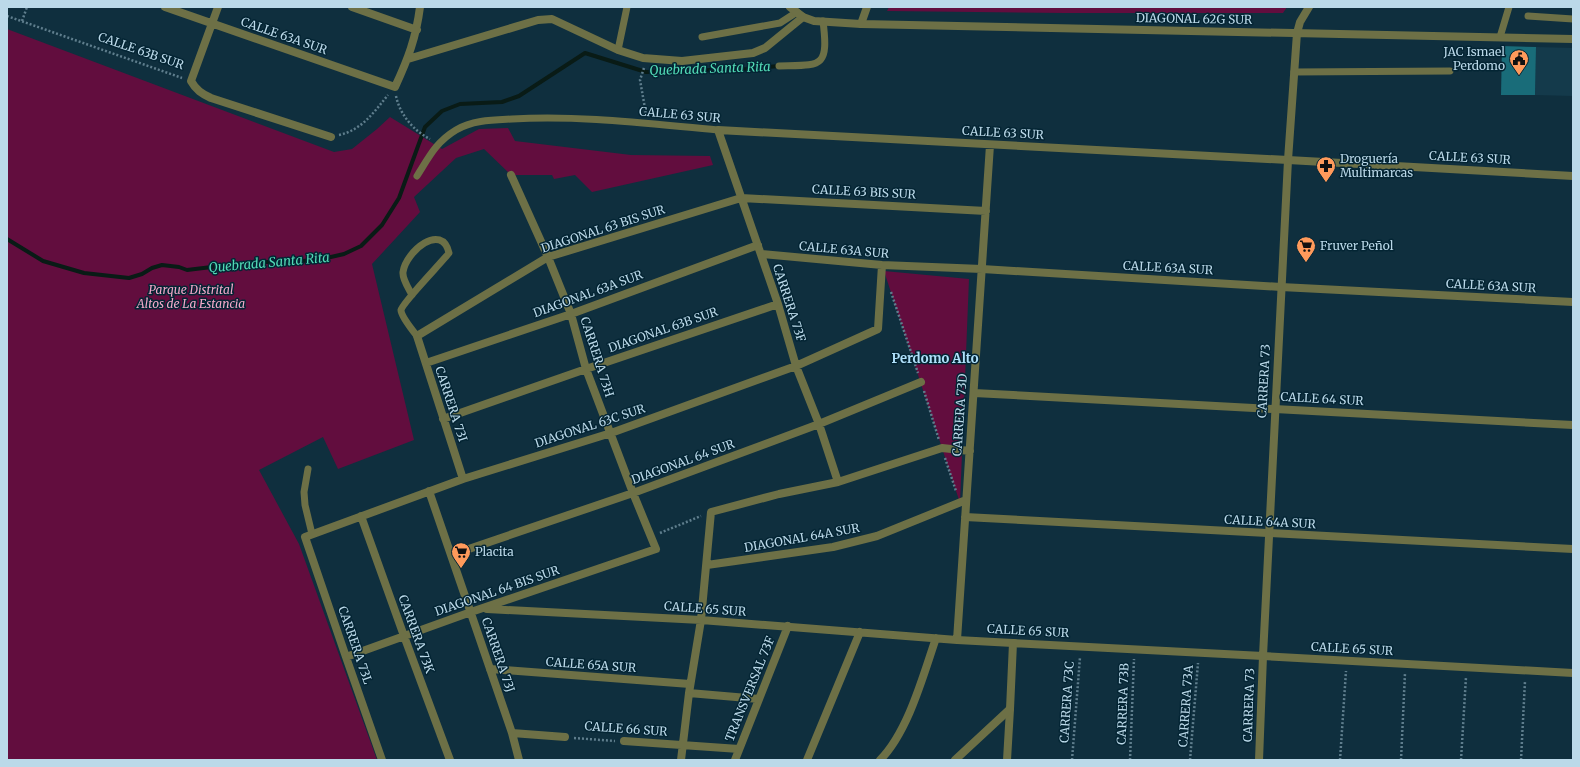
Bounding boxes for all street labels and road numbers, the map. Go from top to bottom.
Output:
street label: DIAGONAL 62G SUR [1136,10,1253,27]
street label: CALLE 63A SUR [239,14,330,57]
street label: CALLE 63B SUR [96,29,187,72]
street label: CALLE 63 SUR [639,103,722,126]
street label: CALLE 63 SUR [962,123,1045,142]
street label: CALLE 63 SUR [1429,148,1512,167]
street label: CALLE 63 BIS SUR [812,181,917,202]
street label: DIAGONAL 63 BIS SUR [539,201,667,256]
street label: CALLE 63A SUR [798,238,890,261]
street label: CALLE 63A SUR [1123,258,1214,277]
street label: CARRERA 73F [770,262,809,344]
street label: DIAGONAL 63A SUR [531,266,645,320]
street label: CALLE 63A SUR [1446,276,1537,295]
street label: DIAGONAL 63B SUR [606,304,720,355]
street label: CARRERA 73H [577,315,618,399]
street label: CARRERA 73 [1254,343,1273,418]
street label: CARRERA 73I [432,364,471,443]
street label: CARRERA 73D [949,373,970,457]
street label: CALLE 64 SUR [1280,389,1365,408]
street label: DIAGONAL 63C SUR [533,400,648,450]
street label: DIAGONAL 64 SUR [629,436,737,487]
street label: CALLE 64A SUR [1224,512,1317,531]
street label: DIAGONAL 64A SUR [743,520,861,555]
street label: DIAGONAL 64 BIS SUR [433,562,562,619]
street label: CARRERA 73K [395,593,438,675]
street label: CALLE 65 SUR [663,598,747,619]
street label: CARRERA 73L [335,604,376,686]
street label: CARRERA 73J [479,615,518,695]
street label: CALLE 65 SUR [987,621,1070,640]
street label: TRANSVERSAL 73F [722,633,778,744]
street label: CALLE 65 SUR [1311,639,1394,658]
street label: CALLE 65A SUR [545,654,637,675]
street label: CARRERA 73C [1056,660,1077,743]
street label: CARRERA 73B [1114,663,1131,745]
street label: CARRERA 73A [1175,664,1196,748]
street label: CARRERA 73 [1240,668,1257,742]
street label: CALLE 66 SUR [584,718,669,739]

